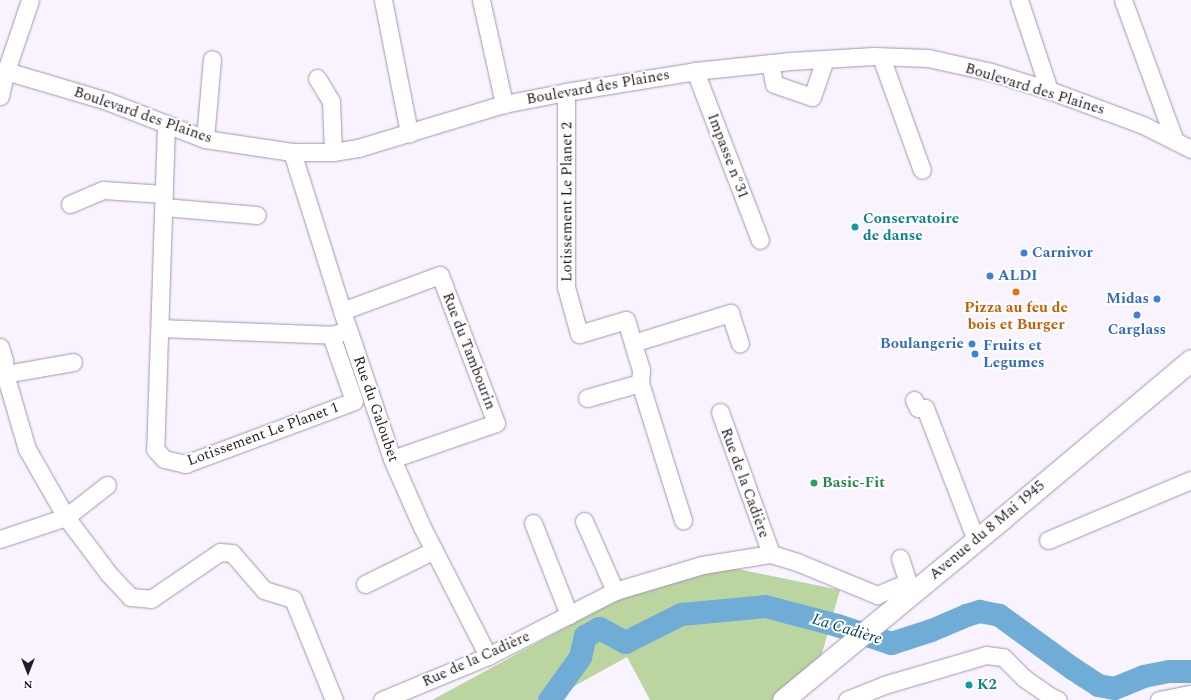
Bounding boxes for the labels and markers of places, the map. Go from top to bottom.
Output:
place label: Conservatoire de danse [863,209,959,244]
marker: Conservatoire de danse [850,222,860,232]
place label: Carnivor [1032,244,1093,262]
marker: Carnivor [1019,248,1029,258]
place label: ALDI [998,267,1038,285]
marker: ALDI [985,271,995,281]
marker: Pizza au feu de bois et Burger [1011,287,1021,297]
place label: Midas [1106,290,1149,308]
marker: Midas [1152,294,1162,304]
place label: Pizza au feu de bois et Burger [964,298,1068,333]
marker: Carglass [1132,310,1142,320]
place label: Carglass [1108,321,1166,339]
place label: Boulangerie [880,335,964,353]
place label: Fruits et Legumes [983,336,1045,371]
marker: Boulangerie [967,339,977,349]
marker: Fruits et Legumes [970,349,980,359]
place label: Basic-Fit [822,474,885,492]
marker: Basic-Fit [809,478,819,488]
place label: K2 [977,676,997,694]
marker: K2 [964,680,974,690]

